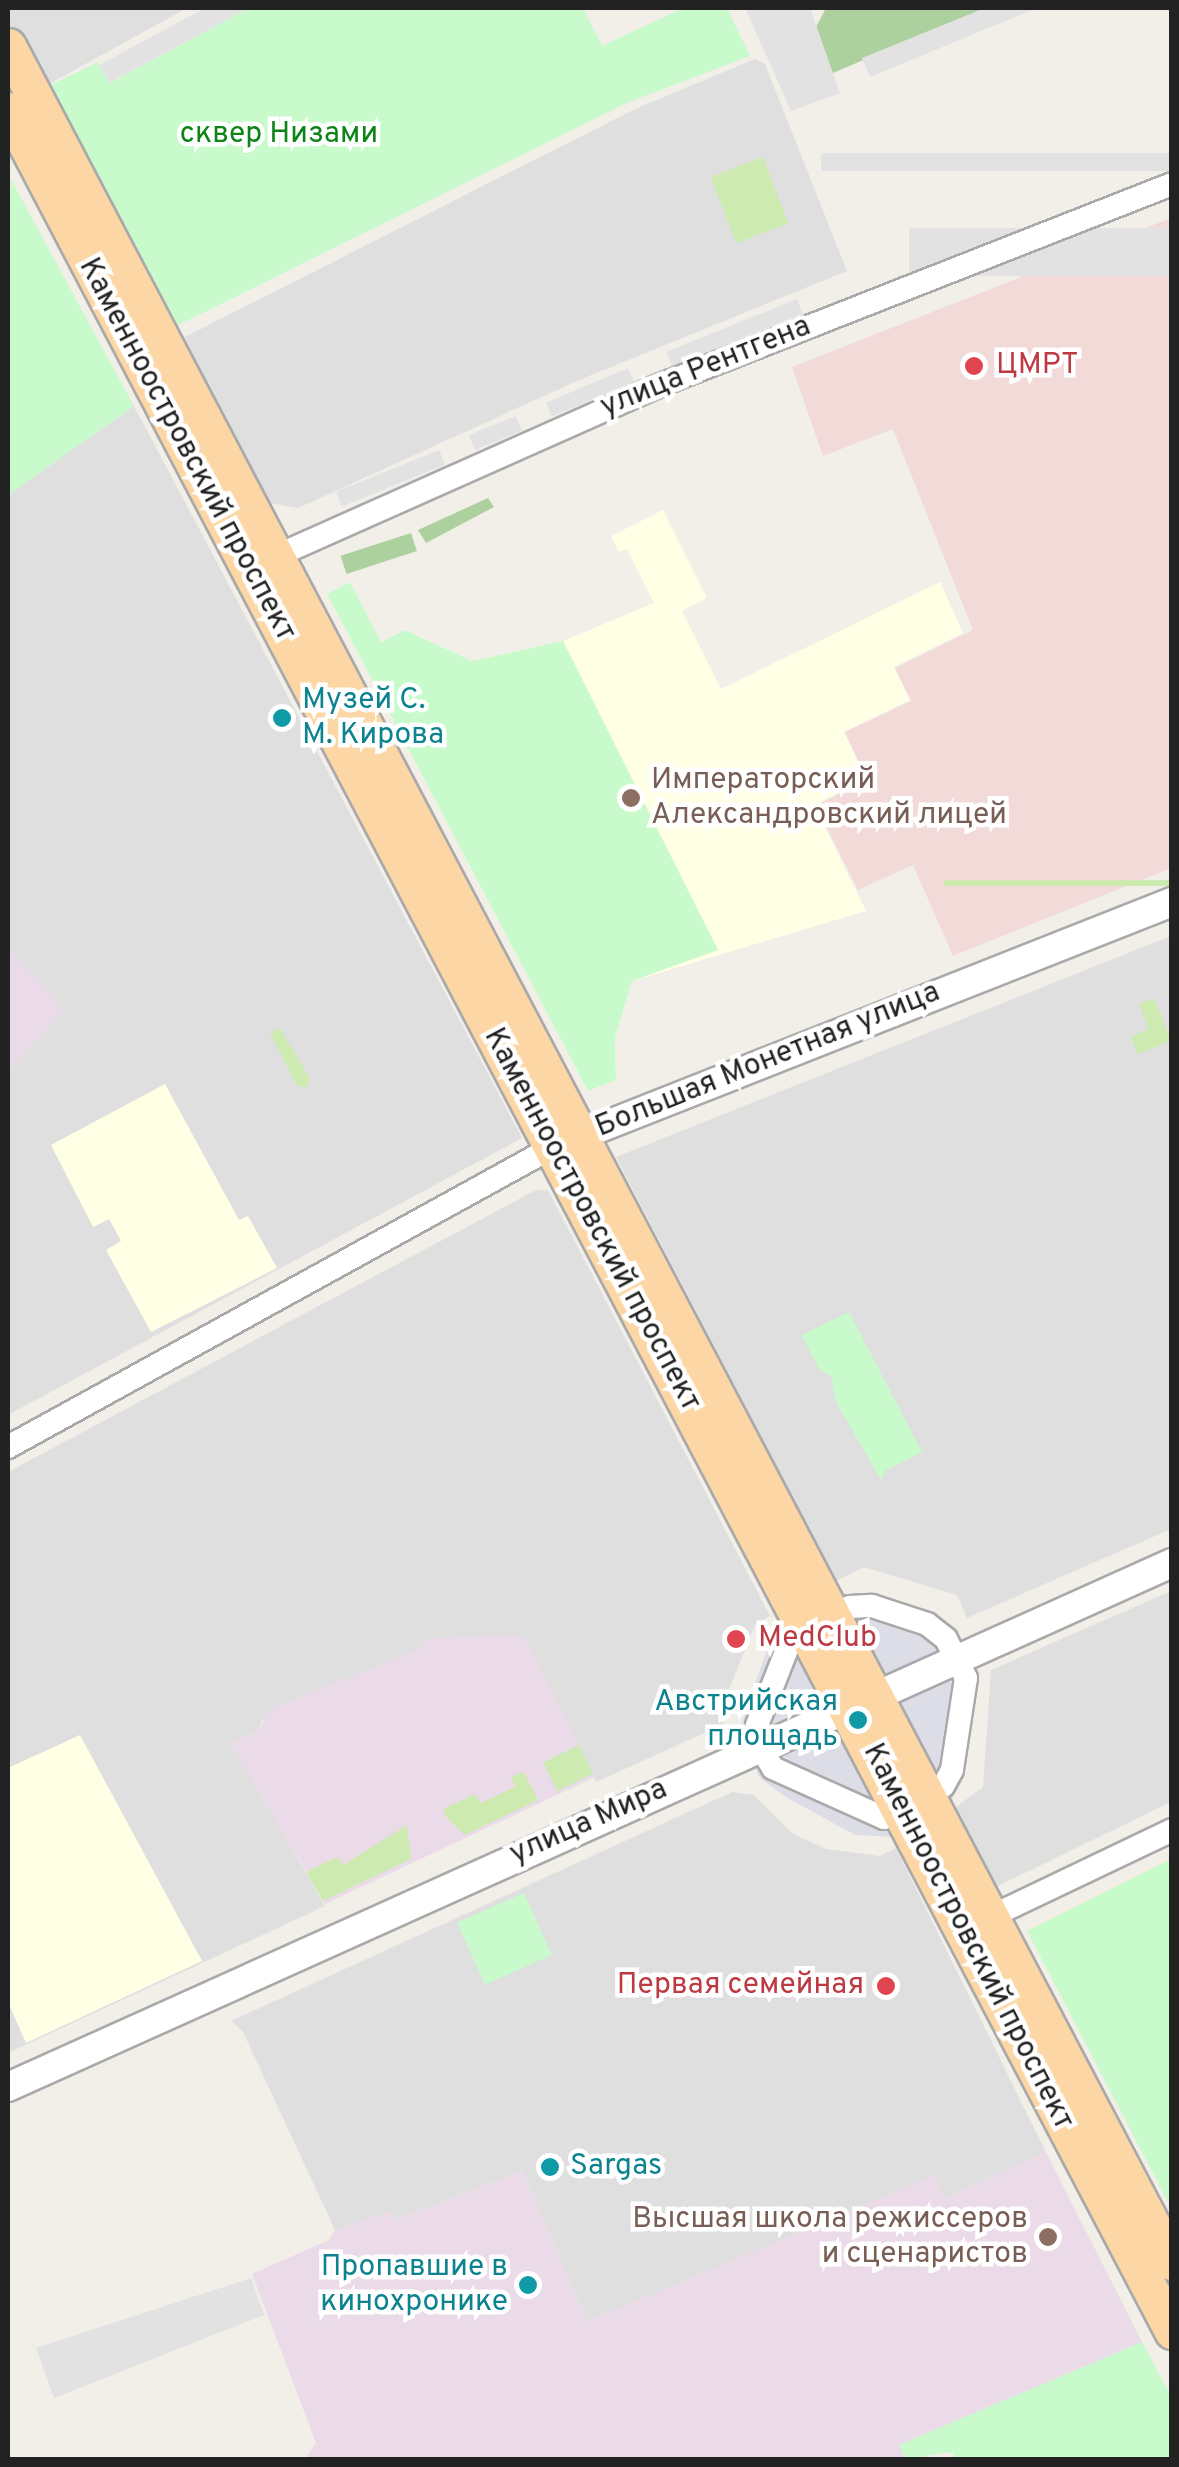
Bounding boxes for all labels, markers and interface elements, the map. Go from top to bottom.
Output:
park label: сквер Низами [180,117,378,153]
street label: Каменноостровский проспект [70,252,302,648]
street label: улица Рентгена [596,309,816,427]
place label: ЦМРТ [996,348,1078,384]
marker: ЦМРТ [961,353,987,379]
place label: Музей С. М. Кирова [302,683,444,754]
marker: Музей С. М. Кирова [271,707,293,729]
place label: Императорский Александровский лицей [651,763,1007,834]
marker: Императорский Александровский лицей [620,787,642,809]
street label: Большая Монетная улица [591,975,945,1147]
street label: Каменноостровский проспект [475,1022,707,1418]
place label: MedClub [758,1621,877,1657]
marker: MedClub [723,1626,749,1652]
place label: Австрийская площадь [654,1685,838,1756]
marker: Австрийская площадь [847,1709,869,1731]
street label: Каменноостровский проспект [854,1738,1080,2136]
street label: улица Мира [505,1772,673,1874]
place label: Первая семейная [617,1968,864,2004]
marker: Первая семейная [873,1973,899,1999]
place label: Sargas [570,2149,662,2185]
marker: Sargas [539,2156,561,2178]
place label: Высшая школа режиссеров и сценаристов [632,2202,1028,2272]
marker: Высшая школа режиссеров и сценаристов [1037,2226,1059,2248]
place label: Пропавшие в кинохронике [320,2250,508,2320]
marker: Пропавшие в кинохронике [517,2274,539,2296]

